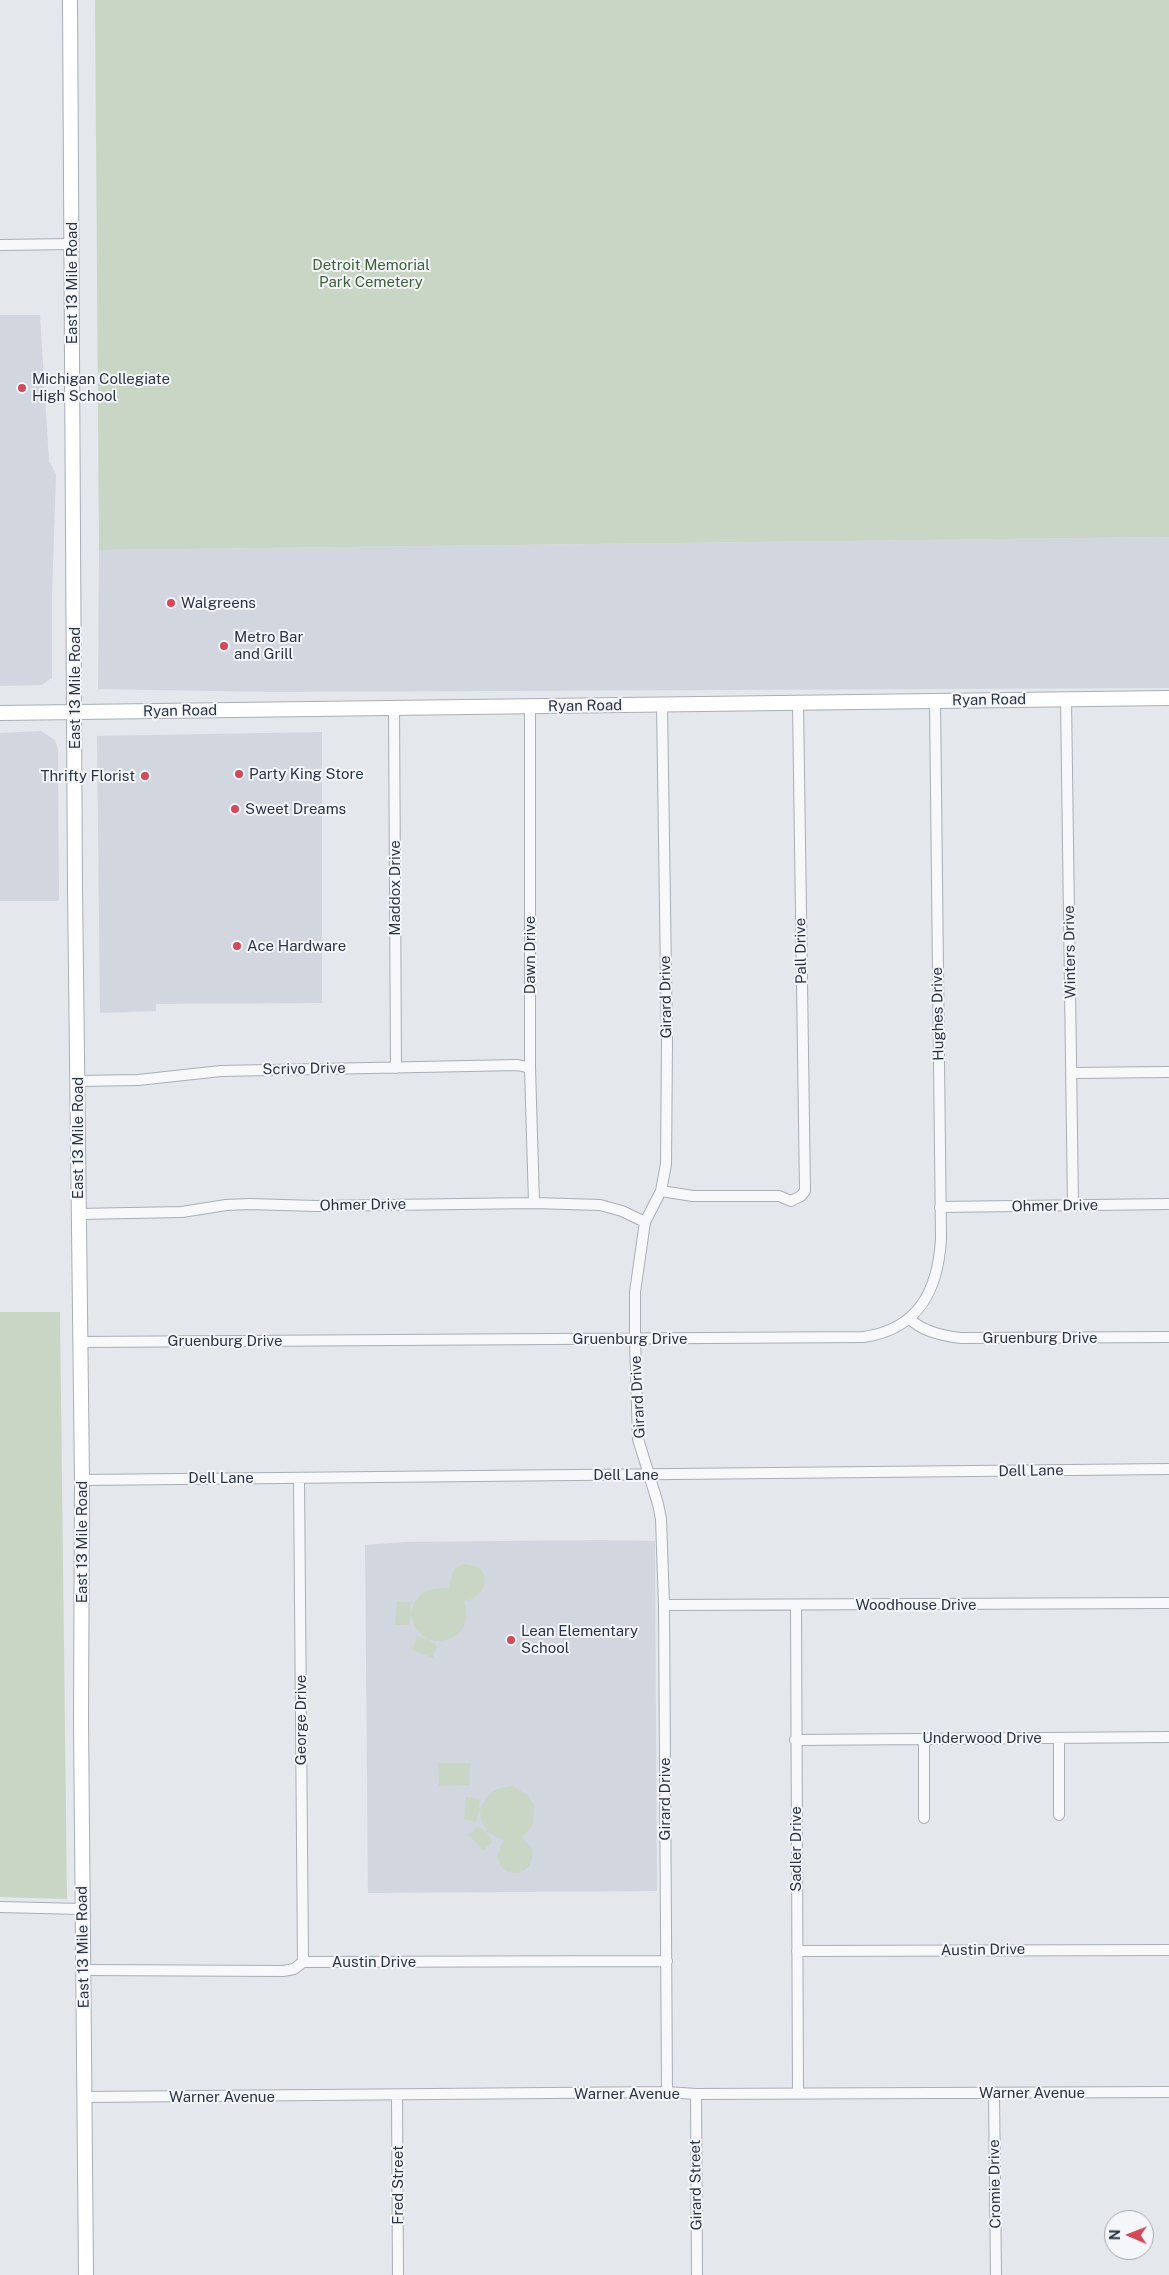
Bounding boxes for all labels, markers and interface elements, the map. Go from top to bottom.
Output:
street label: East 13 Mile Road [63,222,81,344]
park label: Detroit Memorial Park Cemetery [312,256,430,291]
place label: Michigan Collegiate High School [32,370,170,405]
marker: Michigan Collegiate High School [16,382,28,394]
place label: Walgreens [181,594,256,612]
marker: Walgreens [165,597,177,609]
street label: East 13 Mile Road [66,627,84,749]
place label: Metro Bar and Grill [234,628,303,663]
marker: Metro Bar and Grill [218,640,230,652]
street label: Ryan Road [952,690,1026,710]
street label: Ryan Road [548,696,622,716]
street label: Ryan Road [143,701,217,721]
place label: Party King Store [249,765,364,783]
place label: Thrifty Florist [41,767,135,785]
marker: Party King Store [233,768,245,780]
marker: Thrifty Florist [139,770,151,782]
place label: Sweet Dreams [245,800,346,818]
marker: Sweet Dreams [229,803,241,815]
street label: Maddox Drive [386,840,404,936]
street label: Winters Drive [1060,905,1080,999]
street label: Dawn Drive [521,916,539,994]
street label: Pall Drive [791,918,811,984]
place label: Ace Hardware [247,937,346,955]
marker: Ace Hardware [231,940,243,952]
street label: Girard Drive [656,955,676,1039]
street label: Hughes Drive [928,967,948,1061]
street label: Scrivo Drive [262,1059,346,1079]
street label: East 13 Mile Road [69,1077,87,1199]
street label: Ohmer Drive [320,1195,406,1215]
street label: Ohmer Drive [1012,1196,1098,1216]
street label: Gruenburg Drive [983,1329,1097,1347]
street label: Gruenburg Drive [573,1330,687,1348]
street label: Gruenburg Drive [168,1332,282,1350]
street label: Girard Drive [627,1355,649,1439]
street label: Dell Lane [998,1461,1064,1481]
street label: Dell Lane [593,1466,659,1484]
street label: Dell Lane [188,1469,254,1487]
street label: East 13 Mile Road [73,1481,91,1603]
street label: Woodhouse Drive [855,1596,977,1614]
place label: Lean Elementary School [521,1622,638,1657]
marker: Lean Elementary School [505,1634,517,1646]
street label: George Drive [292,1675,310,1765]
street label: Underwood Drive [922,1729,1042,1747]
street label: Girard Drive [656,1758,674,1840]
street label: Sadler Drive [787,1806,805,1892]
street label: East 13 Mile Road [73,1886,93,2008]
street label: Austin Drive [941,1940,1025,1960]
street label: Austin Drive [332,1953,416,1971]
street label: Warner Avenue [979,2084,1085,2102]
street label: Warner Avenue [574,2085,680,2103]
street label: Warner Avenue [169,2088,275,2106]
street label: Girard Street [686,2139,706,2231]
street label: Cromie Drive [985,2139,1005,2229]
street label: Fred Street [389,2145,407,2225]
north arrow [1104,2210,1154,2260]
text: N [1107,2229,1123,2240]

